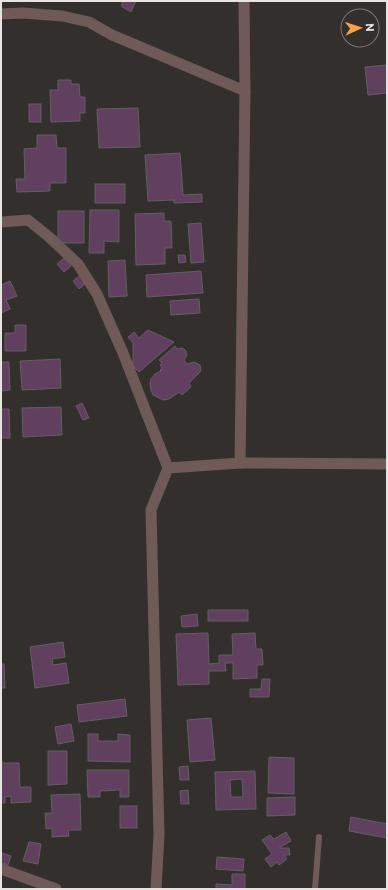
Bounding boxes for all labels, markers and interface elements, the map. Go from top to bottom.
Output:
north arrow [340,8,380,48]
text: N [364,23,377,32]

